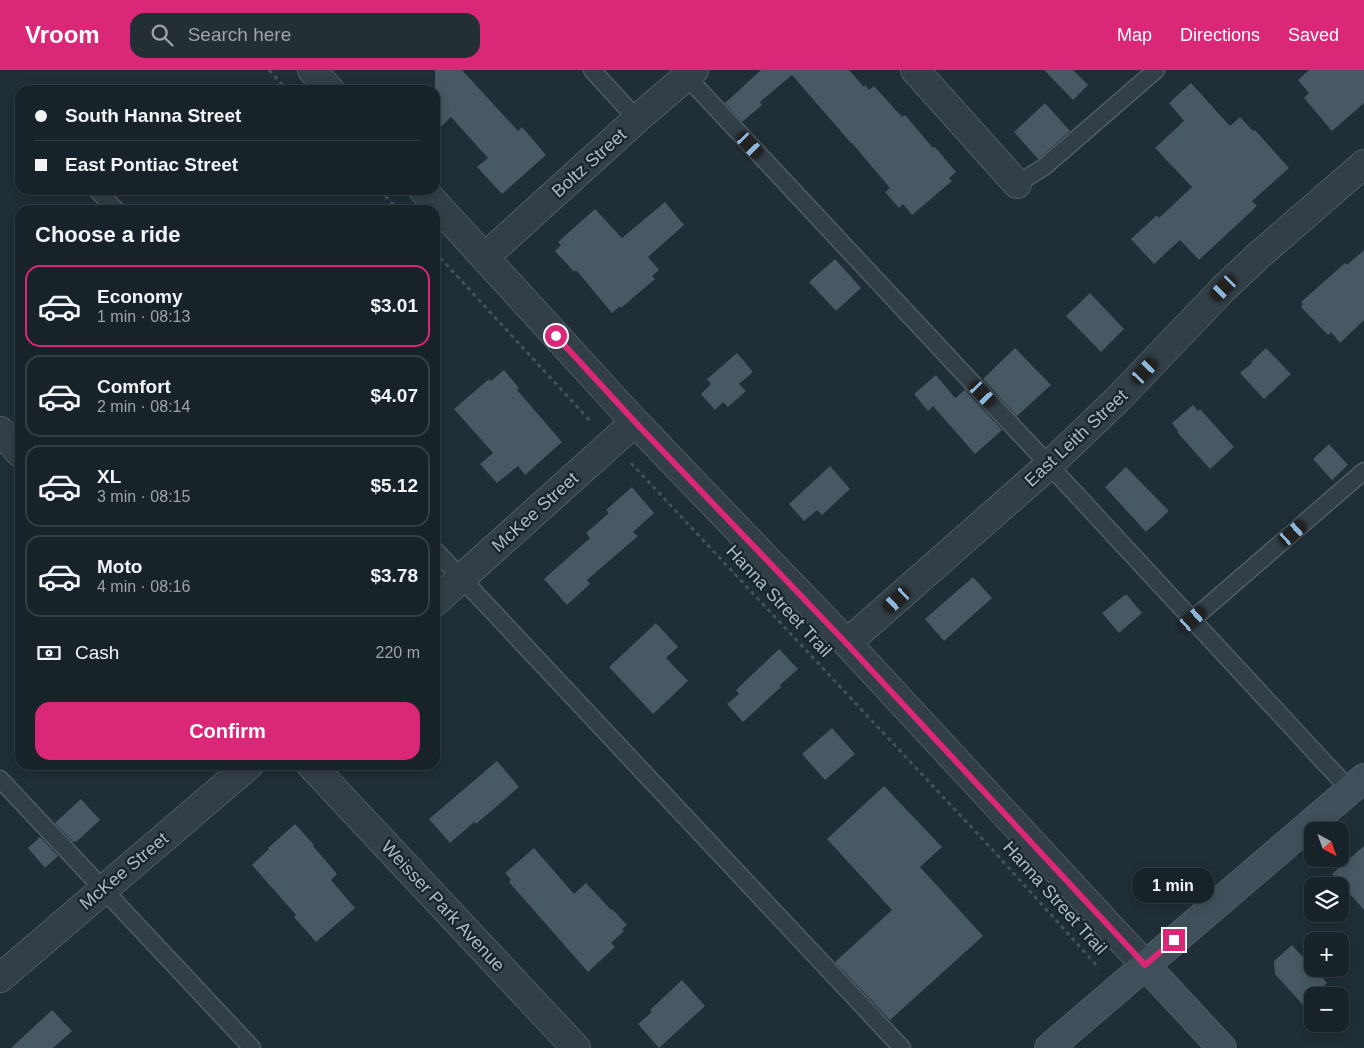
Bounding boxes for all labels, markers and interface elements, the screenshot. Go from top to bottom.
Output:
search box [130,13,480,58]
text: Vroom [25,21,100,48]
icon: search [148,21,176,49]
text: Search here [188,24,291,45]
text: Map [1117,25,1152,45]
text: Directions [1180,25,1260,45]
text: Saved [1288,25,1339,45]
text: South Hanna Street [65,105,241,126]
street label: Boltz Street [548,124,630,202]
car [734,129,765,161]
text: East Pontiac Street [65,154,238,175]
text: Choose a ride [35,222,180,247]
car [1208,272,1239,304]
icon: car [37,284,82,329]
text: Economy [97,286,183,307]
text: $3.01 [370,295,418,316]
text: 1 min · 08:13 [97,308,190,325]
route start [545,325,567,347]
car [1129,355,1160,387]
icon: car [37,374,82,419]
text: Comfort [97,376,171,397]
car [967,378,998,410]
text: $4.07 [370,385,418,406]
street label: East Leith Street [1021,385,1131,491]
text: 2 min · 08:14 [97,398,190,415]
icon: car [37,464,82,509]
text: XL [97,466,121,487]
street label: McKee Street [488,468,582,556]
text: $5.12 [370,475,418,496]
text: 3 min · 08:15 [97,488,190,505]
car [1276,517,1309,549]
street label: Hanna Street Trail [722,541,836,661]
icon: car [37,554,82,599]
text: Moto [97,556,142,577]
text: $3.78 [370,565,418,586]
text: 4 min · 08:16 [97,578,190,595]
car [880,584,913,616]
car [1176,603,1209,635]
icon: cash [35,639,63,667]
text: Cash [75,642,119,663]
text: 220 m [376,644,420,661]
button: Confirm [35,702,420,760]
north arrow [1304,822,1349,868]
map controls [1304,822,1349,1032]
street label: McKee Street [76,828,172,914]
street label: Weisser Park Avenue [377,836,509,976]
street label: Hanna Street Trail [999,837,1111,959]
callout: 1 min [1133,868,1215,902]
text: 1 min [1152,877,1194,894]
button: layers [1304,877,1349,922]
route end [1163,929,1185,951]
button: + [1304,932,1349,977]
button: − [1304,987,1349,1032]

